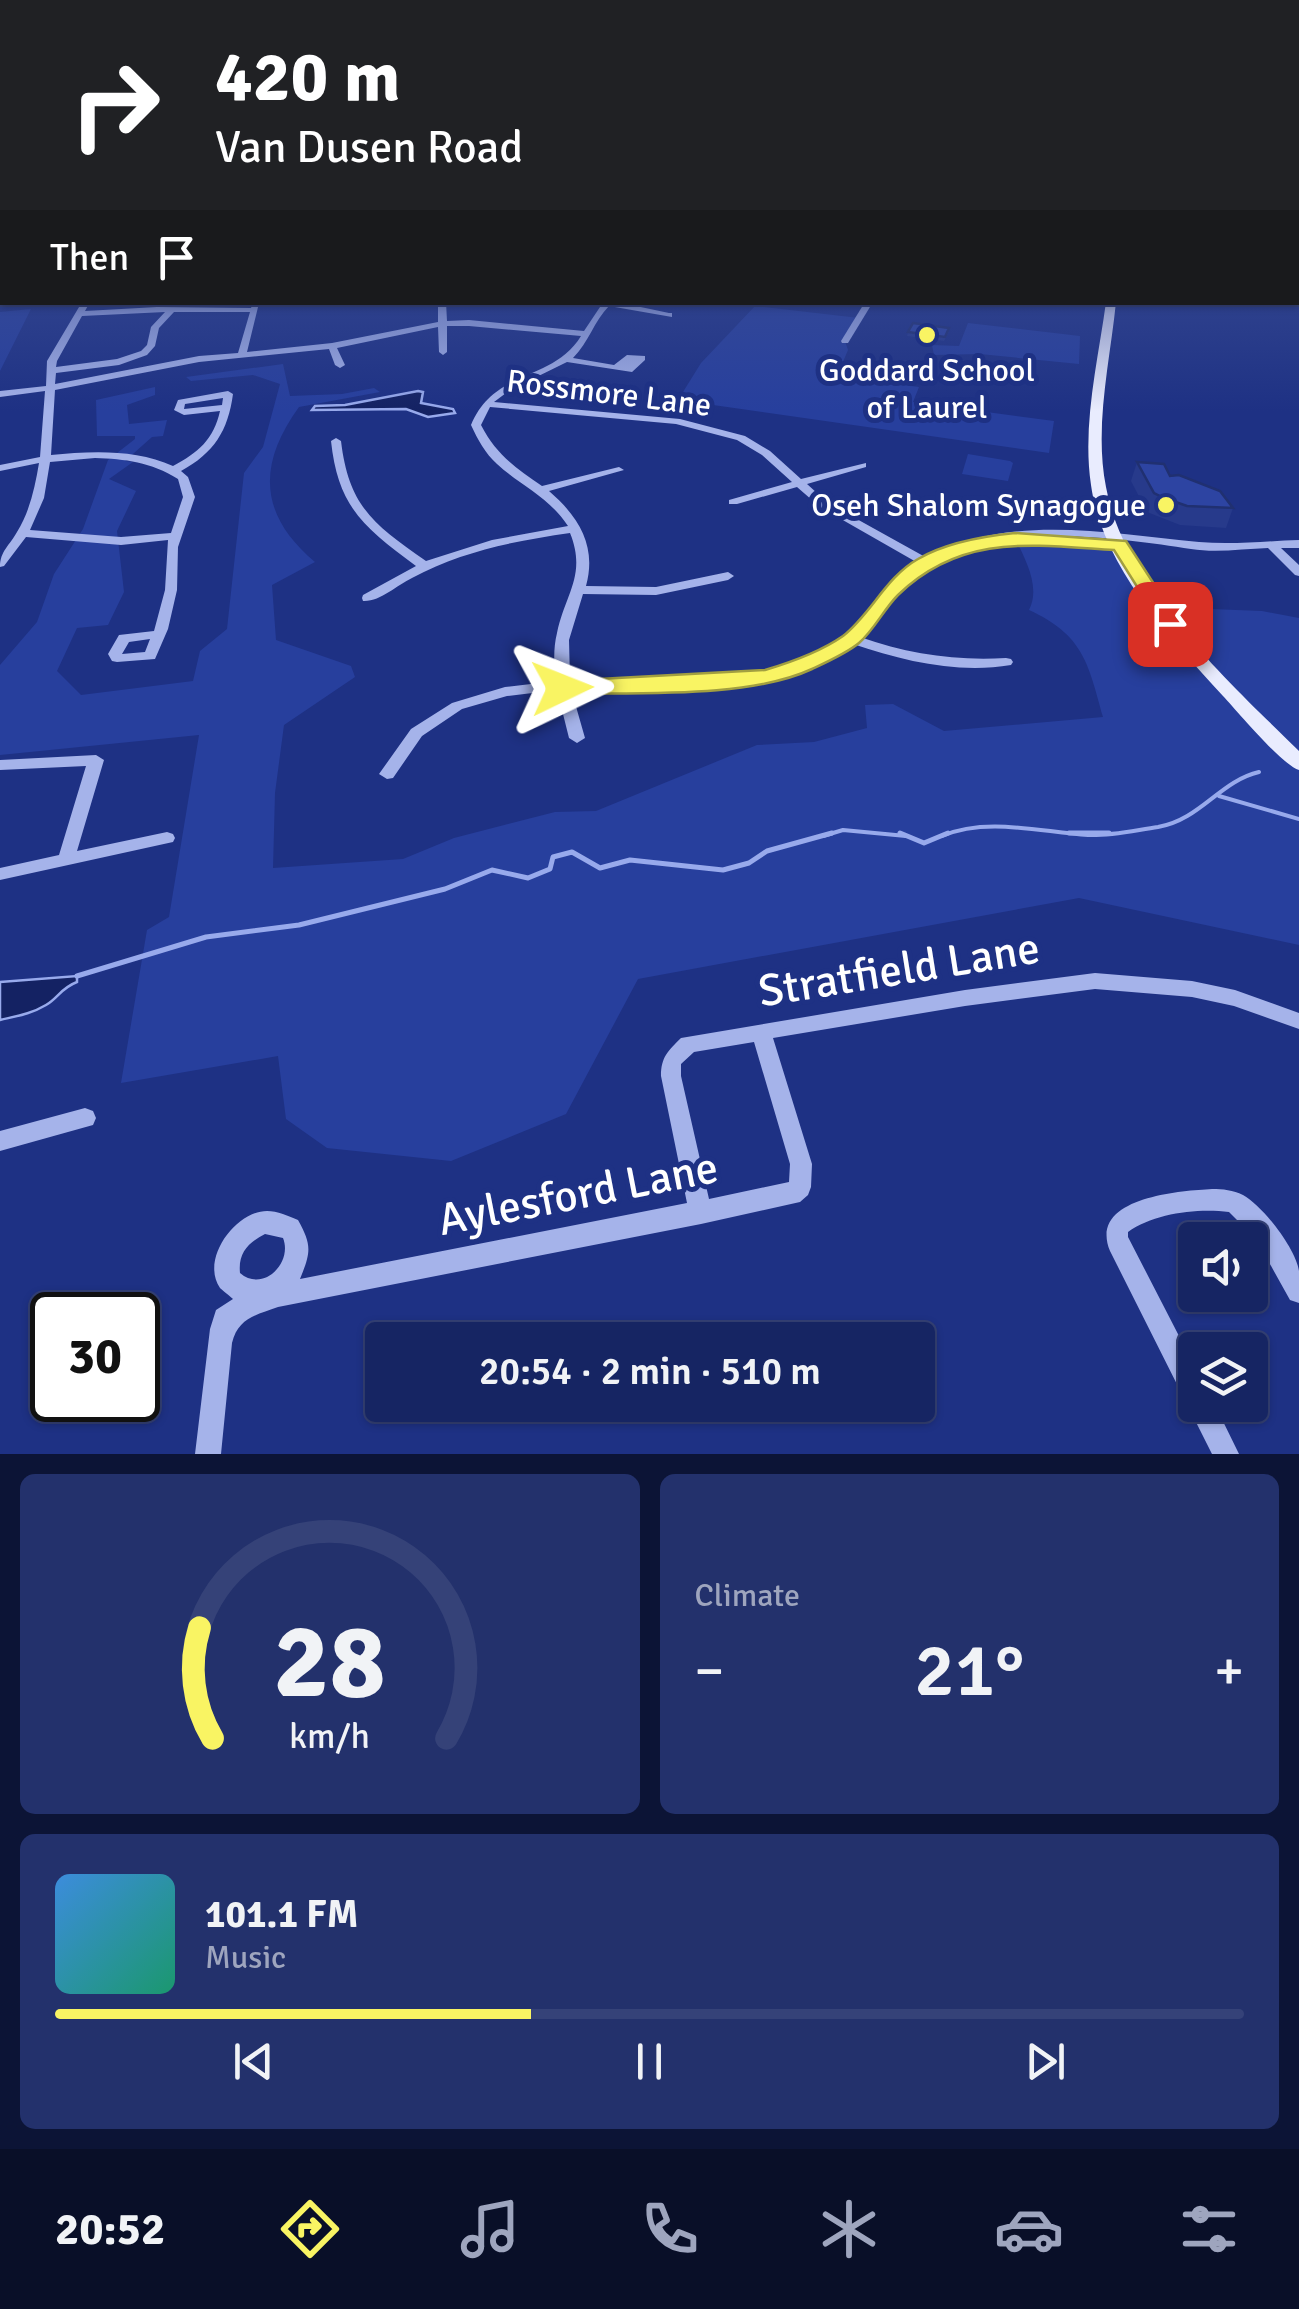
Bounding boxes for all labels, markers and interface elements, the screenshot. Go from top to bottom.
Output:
text: 420 m [215,34,400,120]
icon: right [50,40,180,170]
text: Van Dusen Road [215,120,523,175]
icon: arrive [149,230,204,285]
text: Then [50,234,129,281]
marker: Goddard School of Laurel [916,324,938,346]
place label: Goddard School of Laurel [819,351,1035,427]
street label: Rossmore Lane [504,361,714,425]
place label: Oseh Shalom Synagogue [811,486,1146,525]
marker: Oseh Shalom Synagogue [1155,494,1177,516]
pin [1128,582,1213,667]
icon: arrive [1143,597,1198,652]
position arrow [510,636,614,740]
street label: Stratfield Lane [754,921,1044,1019]
street label: Aylesford Lane [433,1140,723,1248]
map controls [1178,1222,1268,1422]
button: sound [1178,1222,1268,1312]
speed limit sign: 30 [30,1292,160,1422]
button: layers [1178,1332,1268,1422]
text: 20:54 · 2 min · 510 m [479,1348,821,1395]
text: Climate [695,1576,800,1615]
text: 28 [274,1598,386,1726]
text: 21° [914,1624,1024,1717]
text: − [695,1637,724,1705]
text: + [1214,1637,1244,1705]
text: km/h [289,1714,370,1758]
text: 101.1 FM [205,1891,358,1938]
text: Music [205,1938,286,1977]
icon: previous [226,2034,281,2089]
icon: pause [622,2034,677,2089]
icon: next [1018,2034,1073,2089]
icon: directions [275,2194,345,2264]
icon: music [455,2194,525,2264]
icon: phone [635,2194,705,2264]
icon: climate [814,2194,884,2264]
icon: car [994,2194,1064,2264]
icon: filters [1174,2194,1244,2264]
text: 20:52 [55,2202,165,2257]

